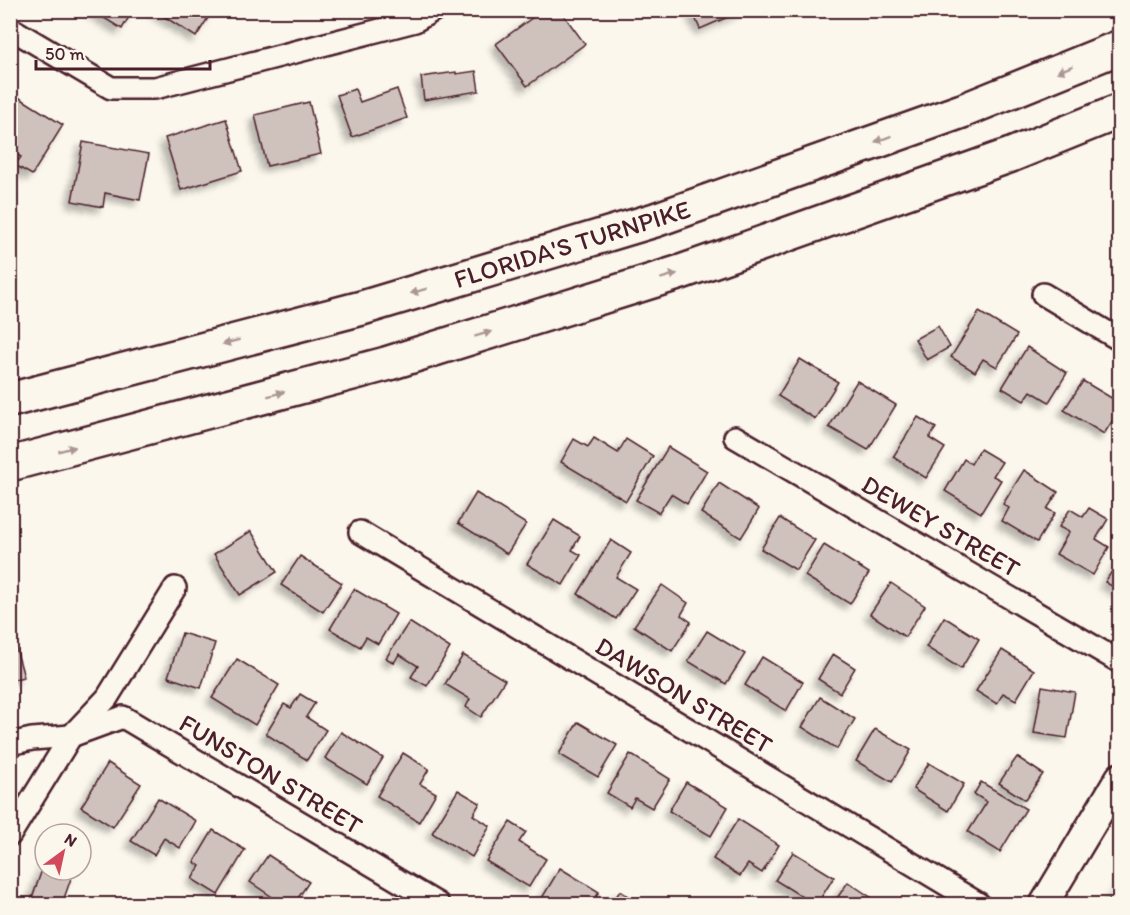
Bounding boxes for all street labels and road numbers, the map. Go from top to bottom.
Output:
street label: FLORIDA'S TURNPIKE [450,193,694,295]
street label: DEWEY STREET [856,468,1026,584]
street label: DAWSON STREET [590,630,779,761]
street label: FUNSTON STREET [174,707,369,842]

